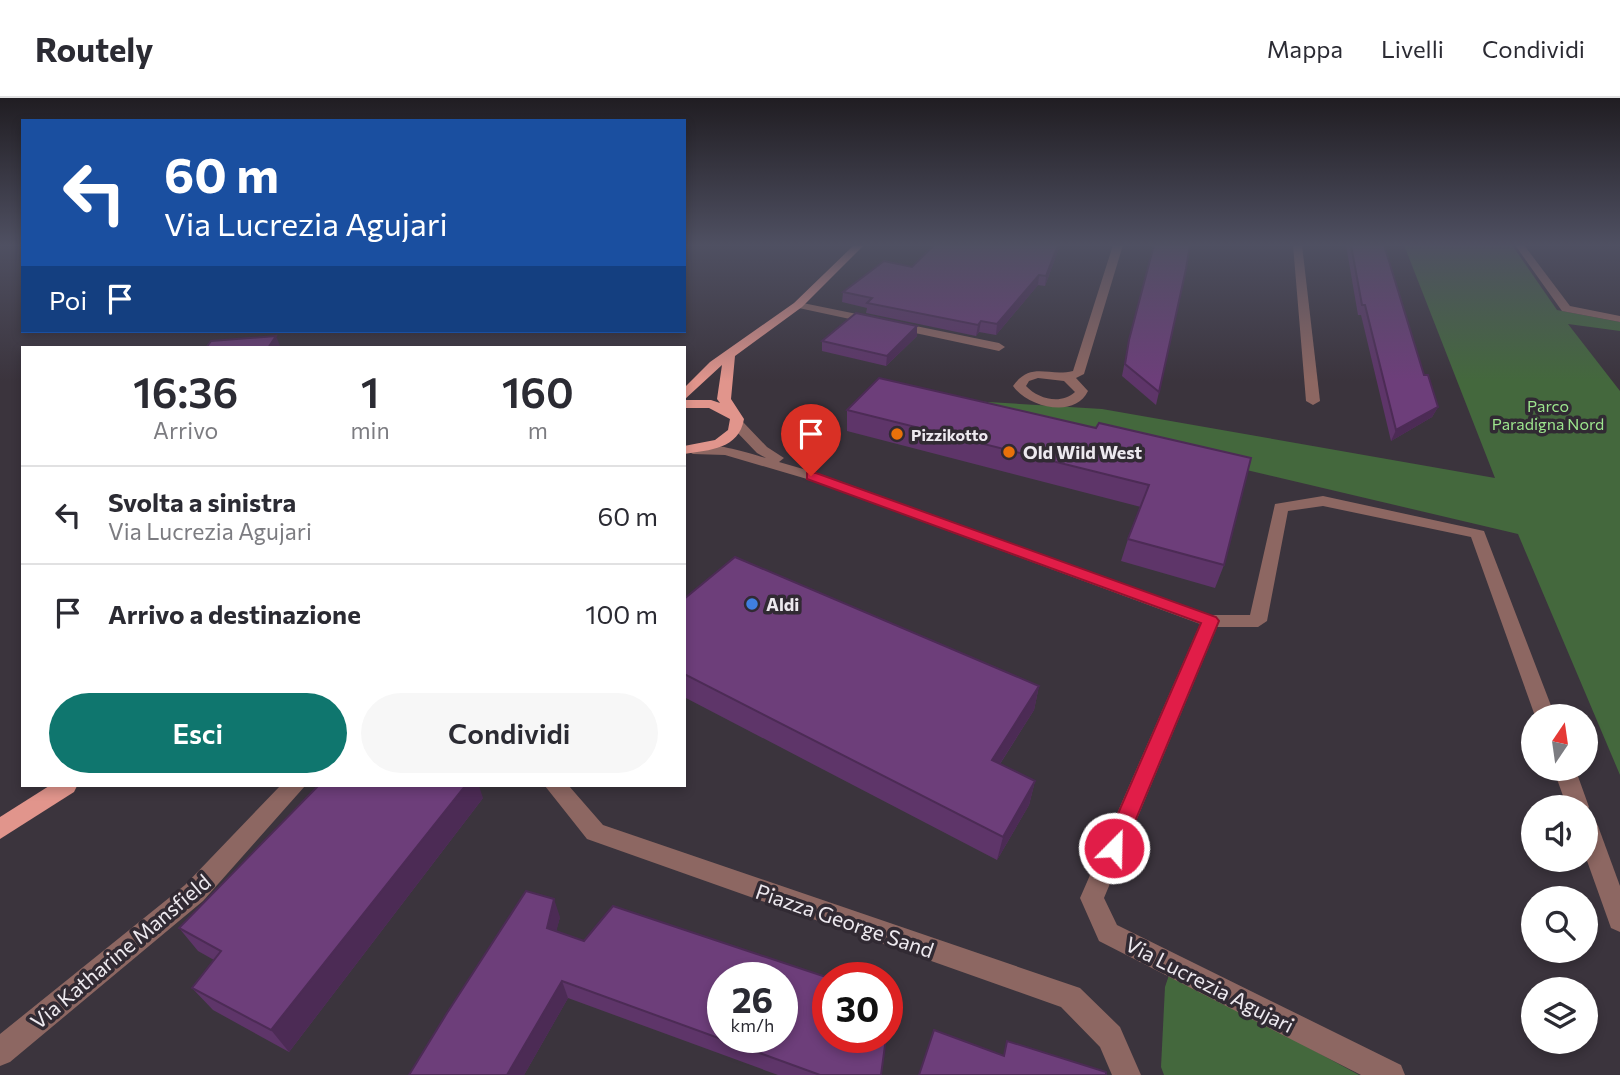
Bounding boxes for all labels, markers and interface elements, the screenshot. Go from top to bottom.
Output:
text: Routely [35,28,153,69]
text: Mappa [1267,34,1343,63]
text: Livelli [1381,34,1444,63]
text: Condividi [1482,34,1585,63]
text: 60 m [164,143,279,203]
icon: left [49,147,140,238]
text: Via Lucrezia Agujari [164,203,448,243]
icon: arrive [101,280,139,318]
text: Poi [49,284,87,315]
text: 16:36 [133,365,238,417]
text: 1 [361,365,379,417]
text: 160 [502,365,574,417]
park label: Parco Paradigna Nord [1492,396,1604,433]
pin [781,404,841,476]
icon: arrive [792,415,830,453]
text: Arrivo [153,416,218,444]
text: min [350,416,390,444]
text: m [528,416,548,444]
place label: Pizzikotto [911,425,989,444]
marker: Pizzikotto [889,426,905,442]
place label: Old Wild West [1023,441,1143,463]
marker: Old Wild West [1001,444,1017,460]
text: Svolta a sinistra [108,486,296,517]
icon: left [49,496,87,534]
text: 60 m [598,500,658,531]
text: Via Lucrezia Agujari [108,517,312,545]
place label: Aldi [766,593,799,615]
icon: arrive [49,594,87,632]
marker: Aldi [744,596,760,612]
text: Arrivo a destinazione [108,598,361,629]
text: 100 m [585,598,658,629]
button: Esci [49,693,347,773]
button: Condividi [361,693,658,773]
north arrow [1521,704,1598,780]
map controls [1521,704,1598,1054]
button: sound [1521,795,1598,872]
position arrow [1077,811,1151,885]
street label: Via Katharine Mansfield [25,868,215,1034]
street label: Piazza George Sand [753,878,937,962]
button: search [1521,886,1598,963]
street label: Via Lucrezia Agujari [1121,931,1299,1037]
speed limit sign: 30 [812,962,903,1053]
text: 26 [732,977,773,1020]
button: layers [1521,977,1598,1054]
text: km/h [731,1014,774,1036]

